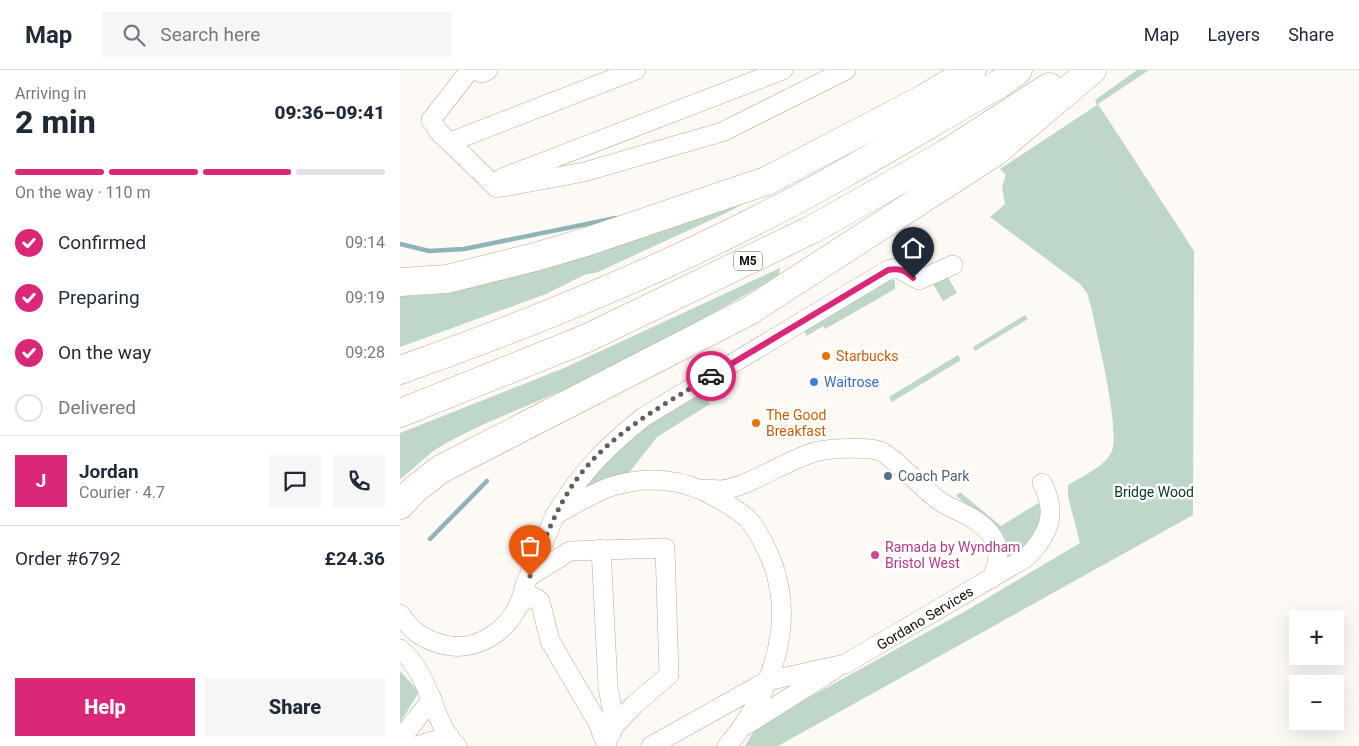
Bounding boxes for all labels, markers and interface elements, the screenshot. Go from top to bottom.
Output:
search box [102,12,452,57]
text: Map [25,21,72,49]
icon: search [120,21,148,49]
text: Search here [160,23,260,46]
text: Map [1144,24,1179,45]
text: Layers [1207,24,1260,45]
text: Share [1288,24,1334,45]
text: Arriving in [15,84,86,103]
text: 09:36–09:41 [274,101,385,124]
text: 2 min [15,103,96,141]
text: On the way · 110 m [15,183,151,202]
pin [892,227,934,278]
icon: check [15,229,43,257]
text: Confirmed [58,231,146,254]
text: 09:14 [345,233,385,252]
icon: home [899,234,927,262]
road number: M5 [734,252,762,270]
icon: check [15,284,43,312]
text: Preparing [58,286,140,309]
text: 09:19 [345,288,385,307]
icon: check [15,339,43,367]
text: On the way [58,341,151,364]
text: 09:28 [345,343,385,362]
place label: Starbucks [836,348,898,364]
marker: Starbucks [820,350,832,362]
courier [686,351,736,401]
icon: car [697,362,725,390]
place label: Waitrose [824,374,879,390]
marker: Waitrose [808,376,820,388]
text: Delivered [58,396,136,419]
place label: The Good Breakfast [766,407,826,439]
marker: The Good Breakfast [750,417,762,429]
button: chat [269,455,321,507]
button: phone [333,455,385,507]
text: Jordan [79,460,139,483]
place label: Coach Park [898,468,970,484]
text: J [36,469,46,492]
marker: Coach Park [882,470,894,482]
text: Courier · 4.7 [79,483,165,502]
park label: Bridge Wood [1114,484,1194,500]
pin [509,525,551,576]
icon: bag [516,532,544,560]
place label: Ramada by Wyndham Bristol West [885,539,1020,571]
text: Order #6792 [15,547,121,570]
text: £24.36 [325,547,385,570]
marker: Ramada by Wyndham Bristol West [869,549,881,561]
street label: Gordano Services [874,583,976,653]
map controls [1289,610,1344,730]
button: + [1289,610,1344,665]
button: − [1289,675,1344,730]
button: Help [15,678,195,736]
button: Share [205,678,385,736]

